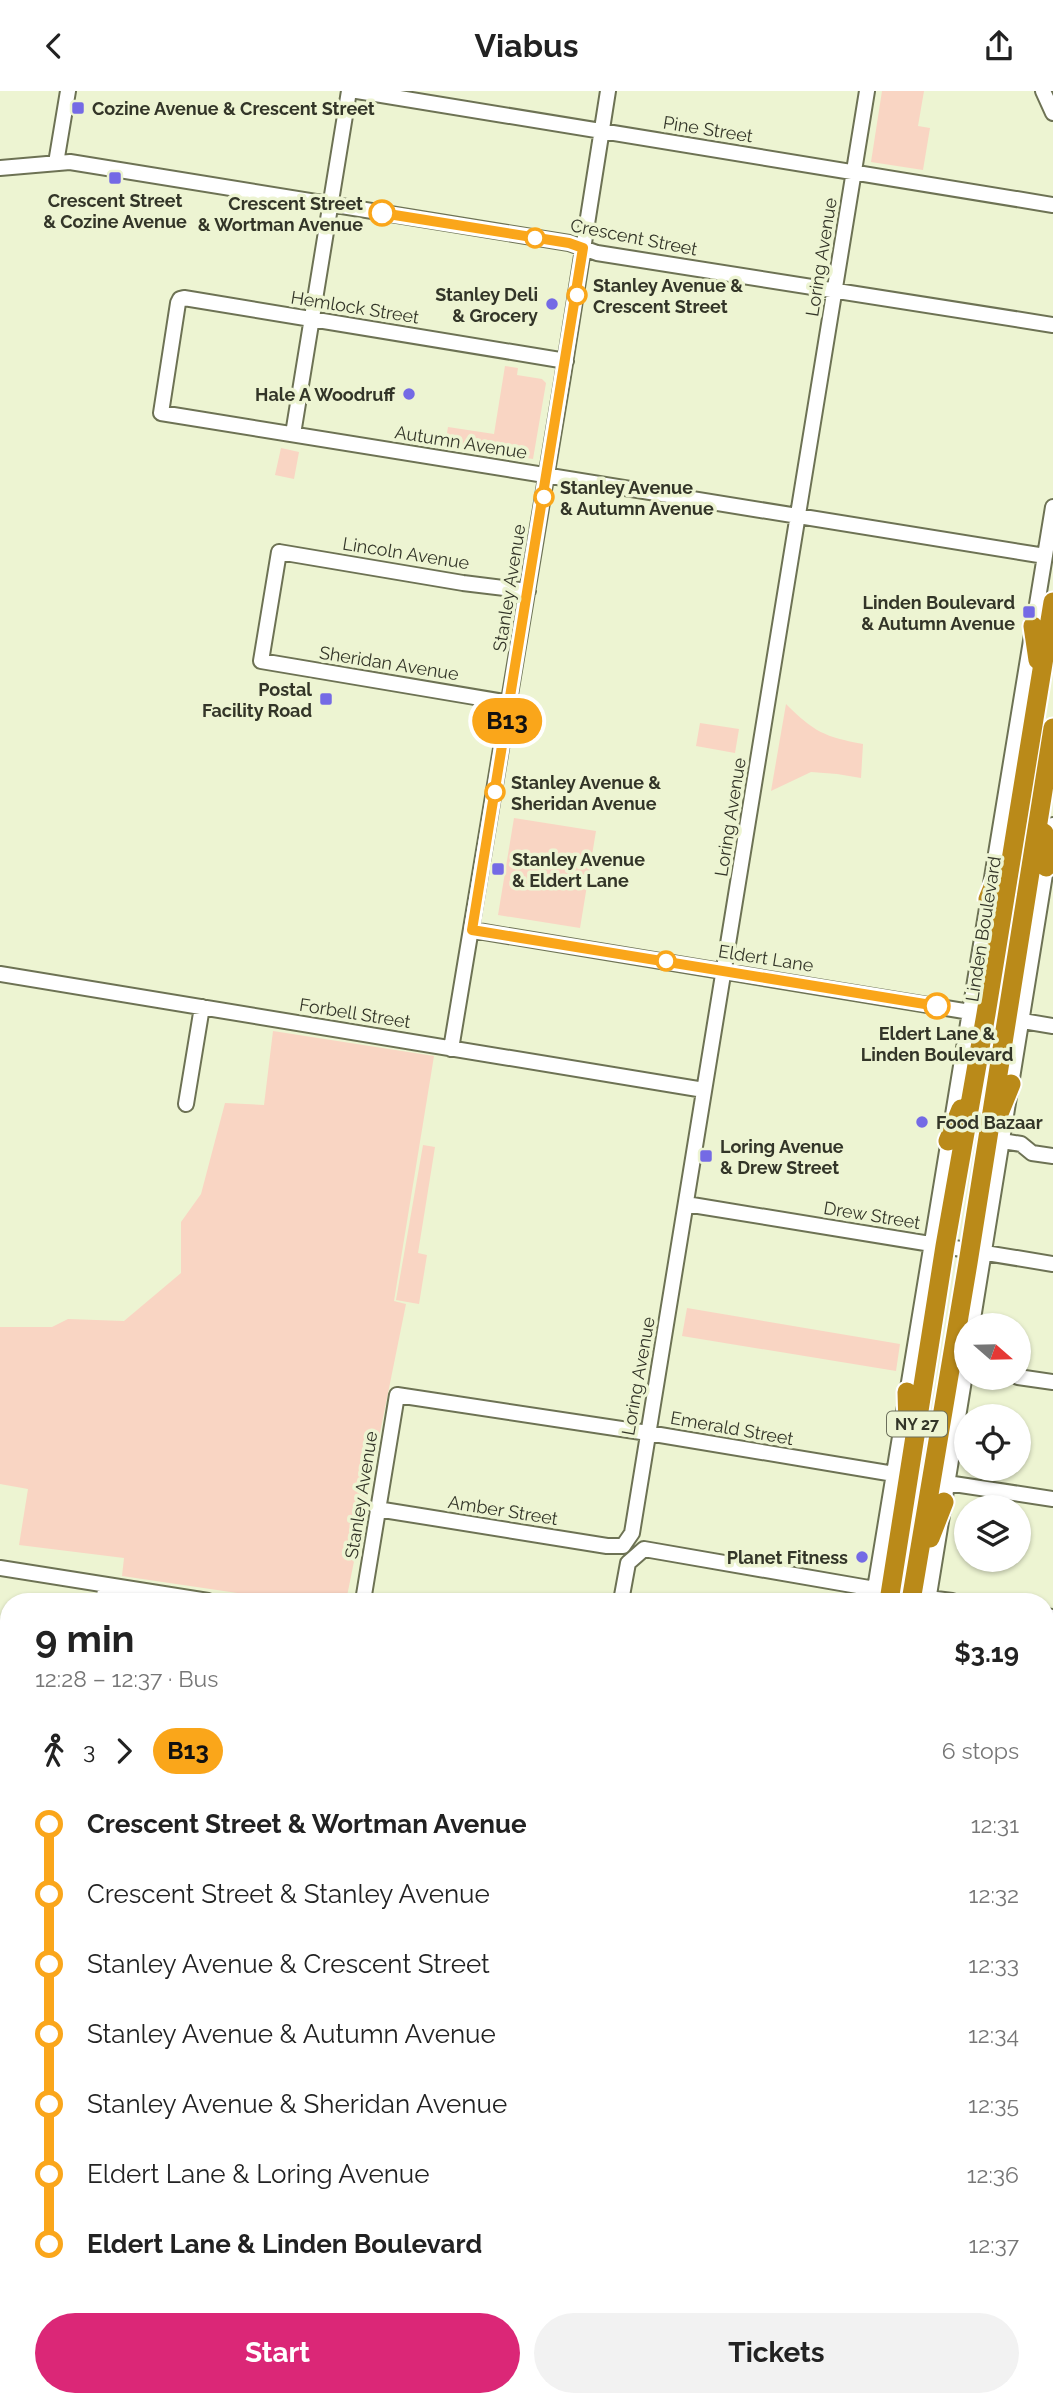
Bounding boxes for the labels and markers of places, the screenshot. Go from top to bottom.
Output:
place label: Cozine Avenue & Crescent Street [92,98,375,119]
marker: Cozine Avenue & Crescent Street [70,100,86,116]
marker: Crescent Street & Cozine Avenue [107,170,123,186]
place label: Crescent Street & Cozine Avenue [43,190,187,232]
place label: Crescent Street & Wortman Avenue [198,193,363,235]
marker: Crescent Street & Wortman Avenue [369,200,395,226]
unlabelled marker [525,228,545,248]
place label: Stanley Avenue & Crescent Street [593,275,743,317]
place label: Stanley Deli & Grocery [435,284,538,326]
marker: Stanley Avenue & Crescent Street [567,285,587,305]
marker: Stanley Deli & Grocery [544,296,560,312]
place label: Hale A Woodruff [255,384,395,405]
marker: Hale A Woodruff [401,386,417,402]
place label: Stanley Avenue & Autumn Avenue [560,477,714,519]
marker: Stanley Avenue & Autumn Avenue [534,487,554,507]
place label: Linden Boulevard & Autumn Avenue [861,592,1015,634]
marker: Linden Boulevard & Autumn Avenue [1021,604,1037,620]
place label: Postal Facility Road [202,679,312,721]
marker: Postal Facility Road [318,691,334,707]
place label: Stanley Avenue & Sheridan Avenue [511,772,661,814]
marker: Stanley Avenue & Sheridan Avenue [485,782,505,802]
place label: Stanley Avenue & Eldert Lane [512,849,645,891]
marker: Stanley Avenue & Eldert Lane [490,861,506,877]
unlabelled marker [656,951,676,971]
marker: Eldert Lane & Linden Boulevard [924,993,950,1019]
place label: Eldert Lane & Linden Boulevard [861,1023,1013,1065]
place label: Food Bazaar [936,1112,1043,1133]
marker: Food Bazaar [914,1114,930,1130]
place label: Loring Avenue & Drew Street [720,1136,844,1178]
marker: Loring Avenue & Drew Street [698,1148,714,1164]
place label: Planet Fitness [727,1547,848,1568]
marker: Planet Fitness [854,1549,870,1565]

